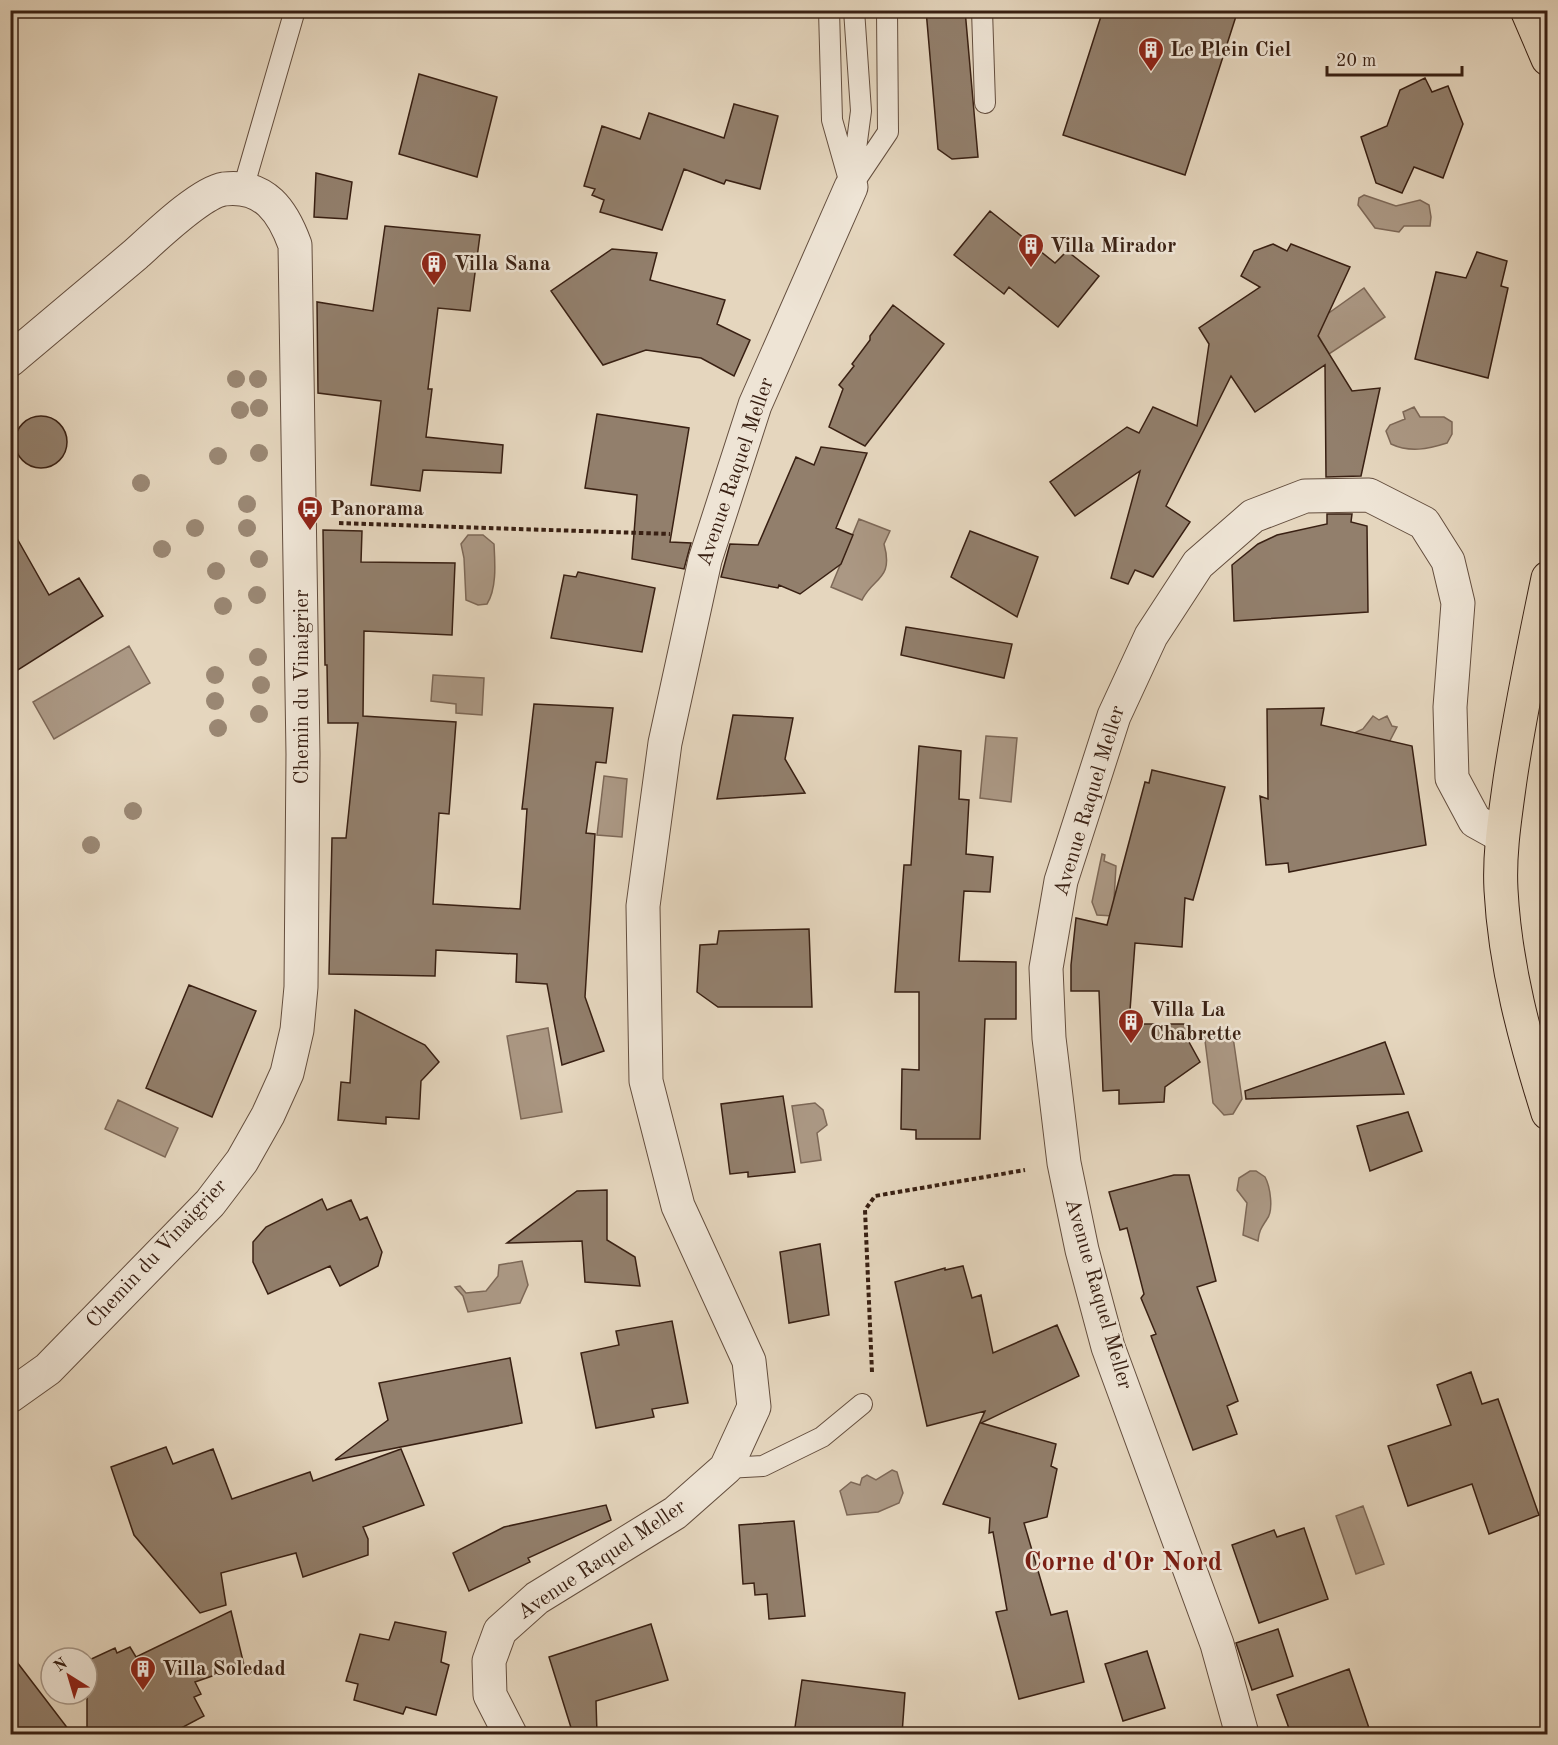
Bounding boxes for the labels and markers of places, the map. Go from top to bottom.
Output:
building icon: Le Plein Ciel [1136,35,1166,73]
place label: Le Plein Ciel [1170,40,1291,61]
building icon: Villa Mirador [1016,231,1046,269]
place label: Villa Mirador [1050,236,1176,257]
building icon: Villa Sana [419,249,449,287]
place label: Villa Sana [454,254,551,275]
bus stop icon: Panorama [295,494,325,532]
place label: Panorama [330,499,424,520]
place label: Villa La Chabrette [1150,1000,1242,1045]
building icon: Villa La Chabrette [1116,1007,1146,1045]
building icon: Villa Soledad [128,1654,158,1692]
place label: Villa Soledad [162,1659,286,1680]

